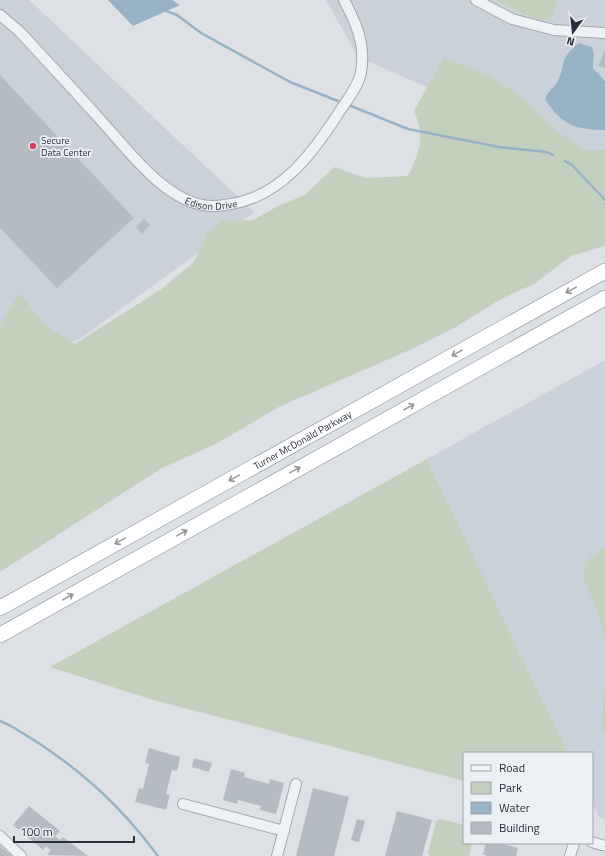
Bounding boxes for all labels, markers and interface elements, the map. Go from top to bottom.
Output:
north arrow [553,12,593,52]
text: N [565,33,576,50]
place label: Secure Data Center [41,133,91,160]
marker: Secure Data Center [28,141,38,151]
street label: Edison Drive [183,193,238,213]
one-way arrow [565,286,577,294]
one-way arrow [452,350,464,358]
one-way arrow [403,402,415,410]
street label: Turner McDonald Parkway [250,406,354,473]
one-way arrow [289,465,301,473]
one-way arrow [228,474,240,482]
one-way arrow [176,529,188,536]
one-way arrow [114,538,126,545]
one-way arrow [62,592,74,600]
legend [463,752,593,844]
text: Road [499,758,525,777]
text: Park [499,778,522,797]
text: Water [499,798,530,817]
scale bar [14,818,134,844]
text: Building [499,818,540,837]
text: 100 m [20,822,53,841]

